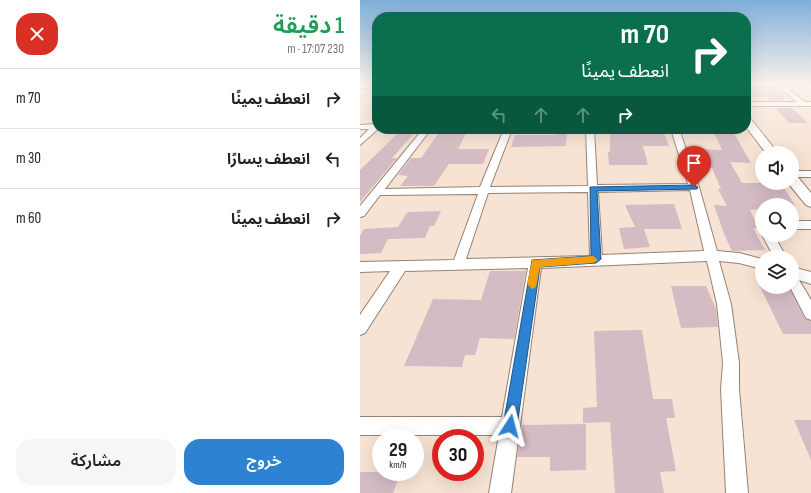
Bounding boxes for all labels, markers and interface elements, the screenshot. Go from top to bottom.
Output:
text: 1 دقيقة [273,11,344,40]
button: close [16,13,58,55]
text: 70 m [621,18,669,51]
icon: right [683,28,735,80]
text: 230 m · 17:07 [287,41,344,57]
text: انعطف يمينًا [581,61,669,82]
icon: right [322,88,344,110]
text: 70 m [16,89,41,108]
text: انعطف يمينًا [231,90,310,109]
icon: left [488,104,510,126]
icon: ahead [530,104,552,126]
icon: ahead [572,104,594,126]
icon: right [614,104,636,126]
pin [677,146,711,187]
map controls [755,146,799,294]
button: sound [755,146,799,190]
icon: left [322,148,344,170]
text: 30 m [16,149,41,168]
text: انعطف يسارًا [227,150,310,169]
icon: arrive [683,152,705,174]
button: search [755,198,799,242]
icon: right [322,208,344,230]
text: 60 m [16,209,41,228]
text: انعطف يمينًا [231,210,310,229]
button: layers [755,250,799,294]
position arrow [489,405,531,447]
speed limit sign: 30 [432,429,484,481]
text: 29 [389,438,407,462]
button: مشاركة [16,439,176,485]
button: خروج [184,439,344,485]
text: km/h [389,459,407,471]

